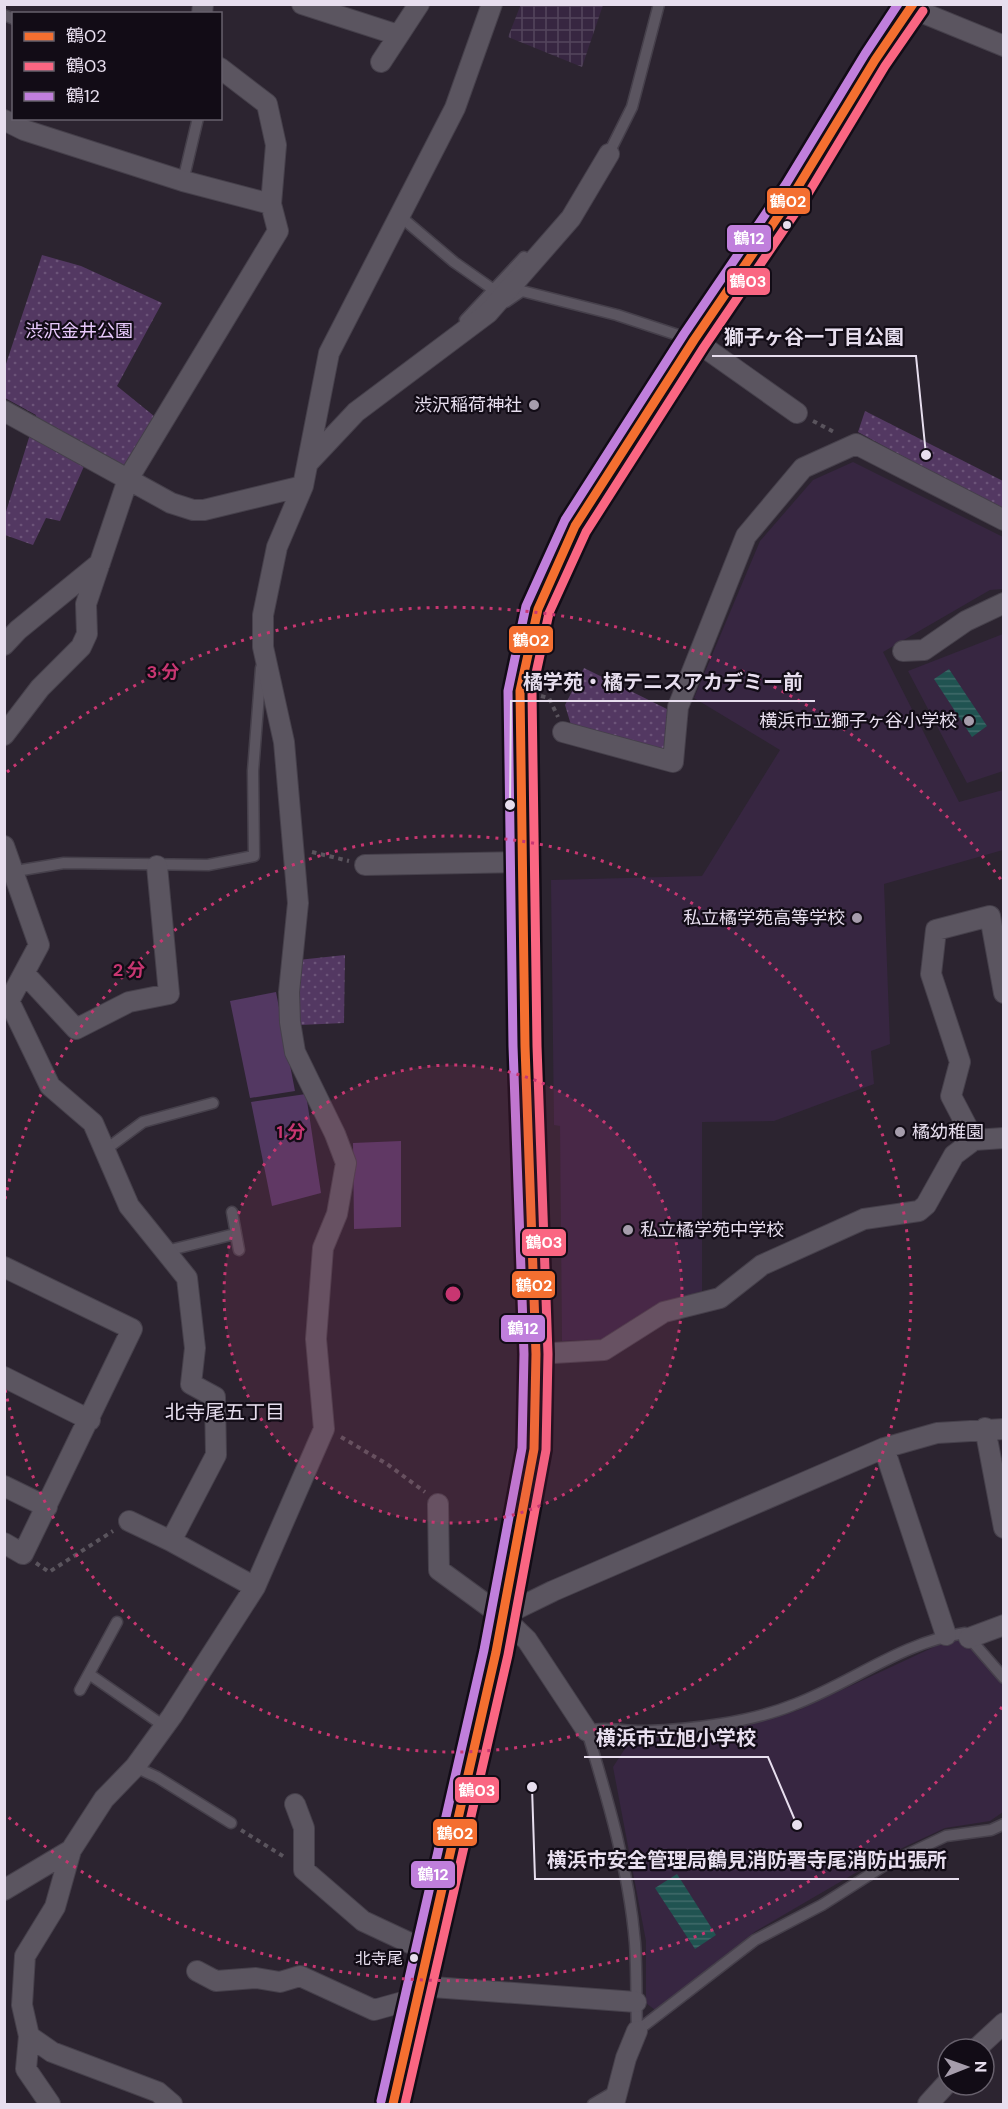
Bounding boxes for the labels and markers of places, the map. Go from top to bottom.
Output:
unlabelled marker [781,219,793,231]
callout: 獅子ヶ谷一丁目公園 [712,318,916,356]
place label: 渋沢稲荷神社 [414,393,522,417]
marker: 渋沢稲荷神社 [527,398,541,412]
callout: 橘学苑・橘テニスアカデミー前 [511,663,815,701]
place label: 横浜市立獅子ヶ谷小学校 [759,709,957,733]
marker: 横浜市立獅子ヶ谷小学校 [962,714,976,728]
place label: 私立橘学苑高等学校 [683,906,845,930]
marker: 私立橘学苑高等学校 [850,911,864,925]
place label: 橘幼稚園 [912,1120,984,1144]
marker: 橘幼稚園 [893,1125,907,1139]
place label: 私立橘学苑中学校 [640,1218,784,1242]
marker: 私立橘学苑中学校 [621,1223,635,1237]
centre of rings [443,1284,463,1304]
callout: 横浜市立旭小学校 [584,1719,768,1757]
callout: 横浜市安全管理局鶴見消防署寺尾消防出張所 [535,1841,959,1879]
place label: 北寺尾 [355,1948,403,1969]
marker: 北寺尾 [408,1952,420,1964]

